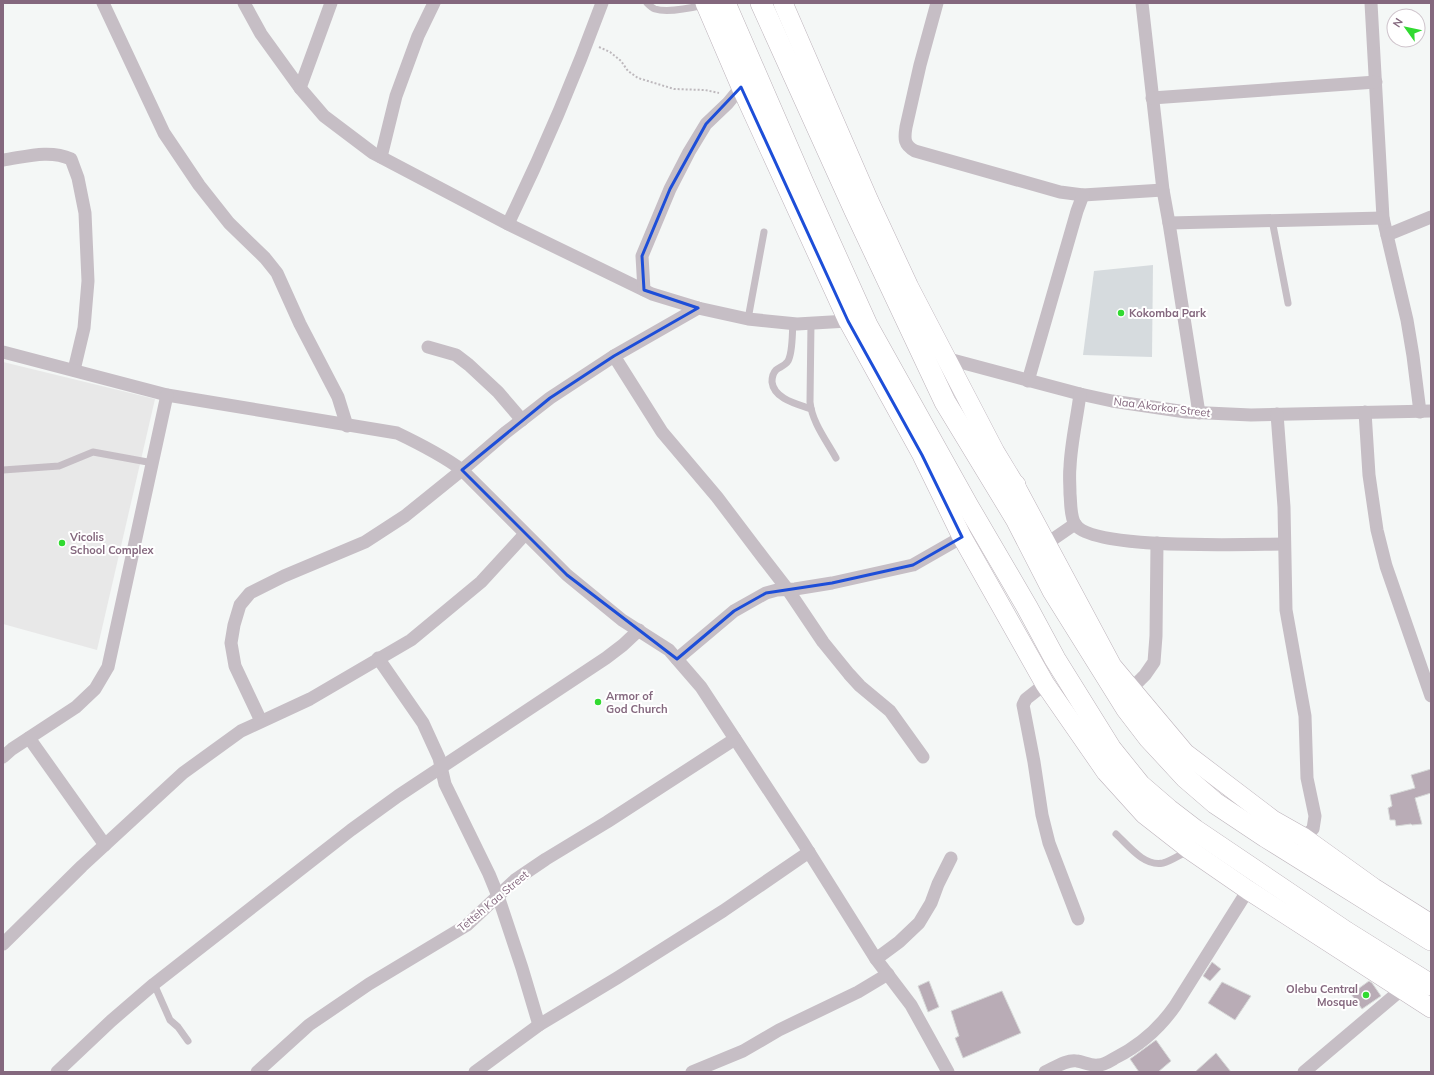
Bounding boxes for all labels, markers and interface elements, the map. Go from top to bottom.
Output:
north arrow [1386,8,1426,48]
text: N [1389,15,1406,30]
place label: Kokomba Park [1129,306,1207,320]
marker: Kokomba Park [1116,308,1126,318]
street label: Naa Akorkor Street [1113,394,1211,420]
place label: Vicolis School Complex [69,530,154,557]
marker: Vicolis School Complex [57,538,67,548]
place label: Armor of God Church [606,689,668,716]
marker: Armor of God Church [593,697,603,707]
street label: Tetteh Kaa Street [455,867,531,935]
place label: Olebu Central Mosque [1286,982,1358,1009]
marker: Olebu Central Mosque [1361,990,1371,1000]

